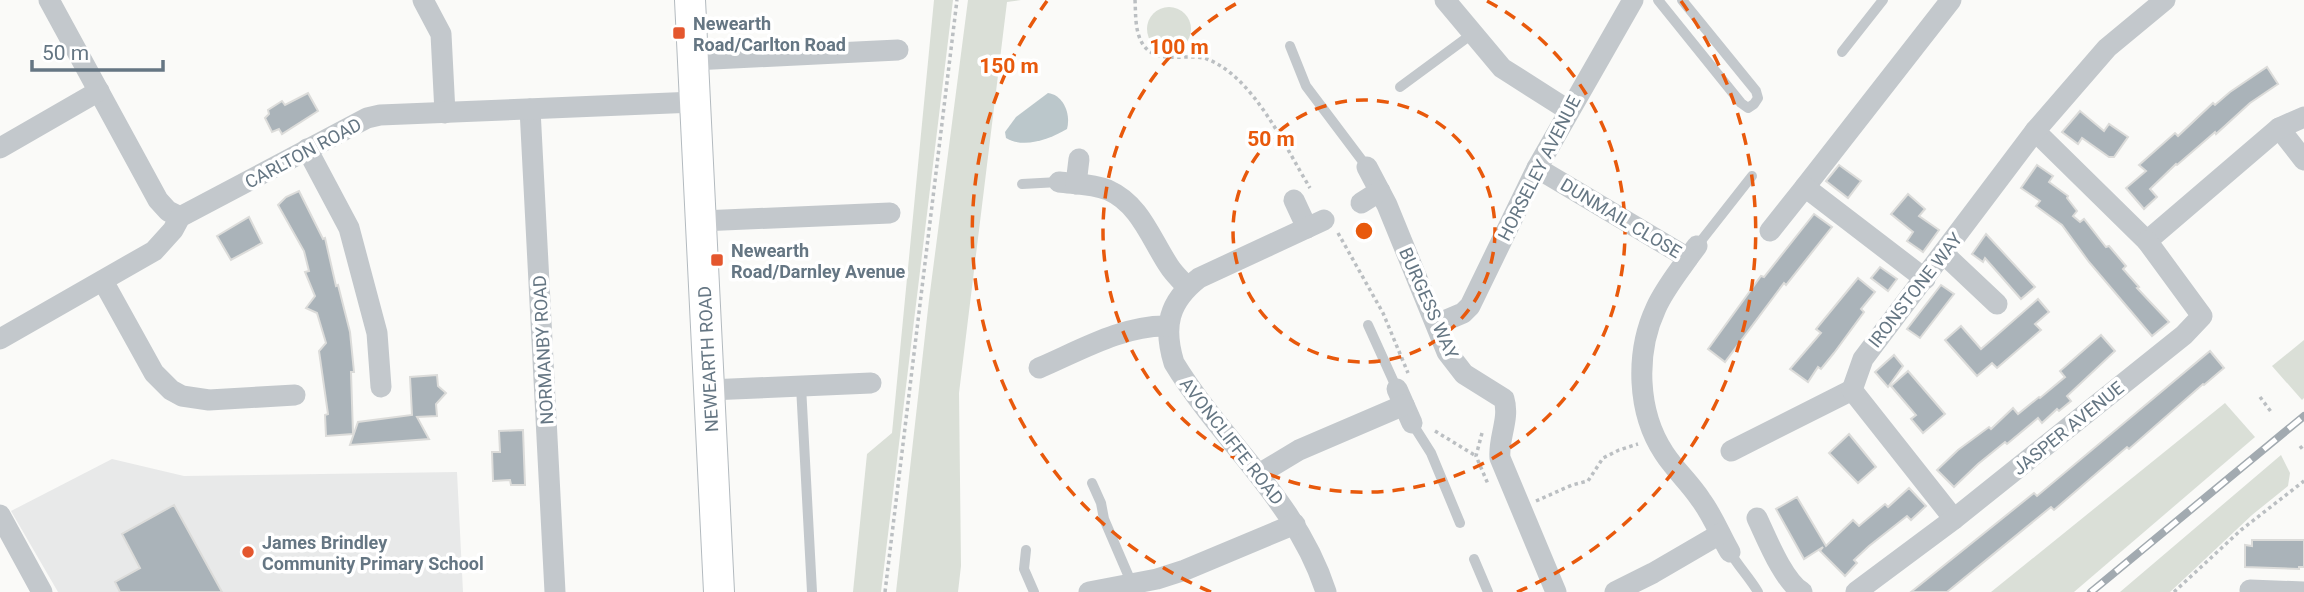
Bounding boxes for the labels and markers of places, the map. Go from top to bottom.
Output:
place label: Newearth Road/Carlton Road [693,13,846,55]
marker: Newearth Road/Carlton Road [671,25,687,41]
centre of rings [1352,219,1376,243]
place label: Newearth Road/Darnley Avenue [731,240,906,282]
marker: Newearth Road/Darnley Avenue [709,252,725,268]
place label: James Brindley Community Primary School [262,532,484,574]
marker: James Brindley Community Primary School [240,544,256,560]

